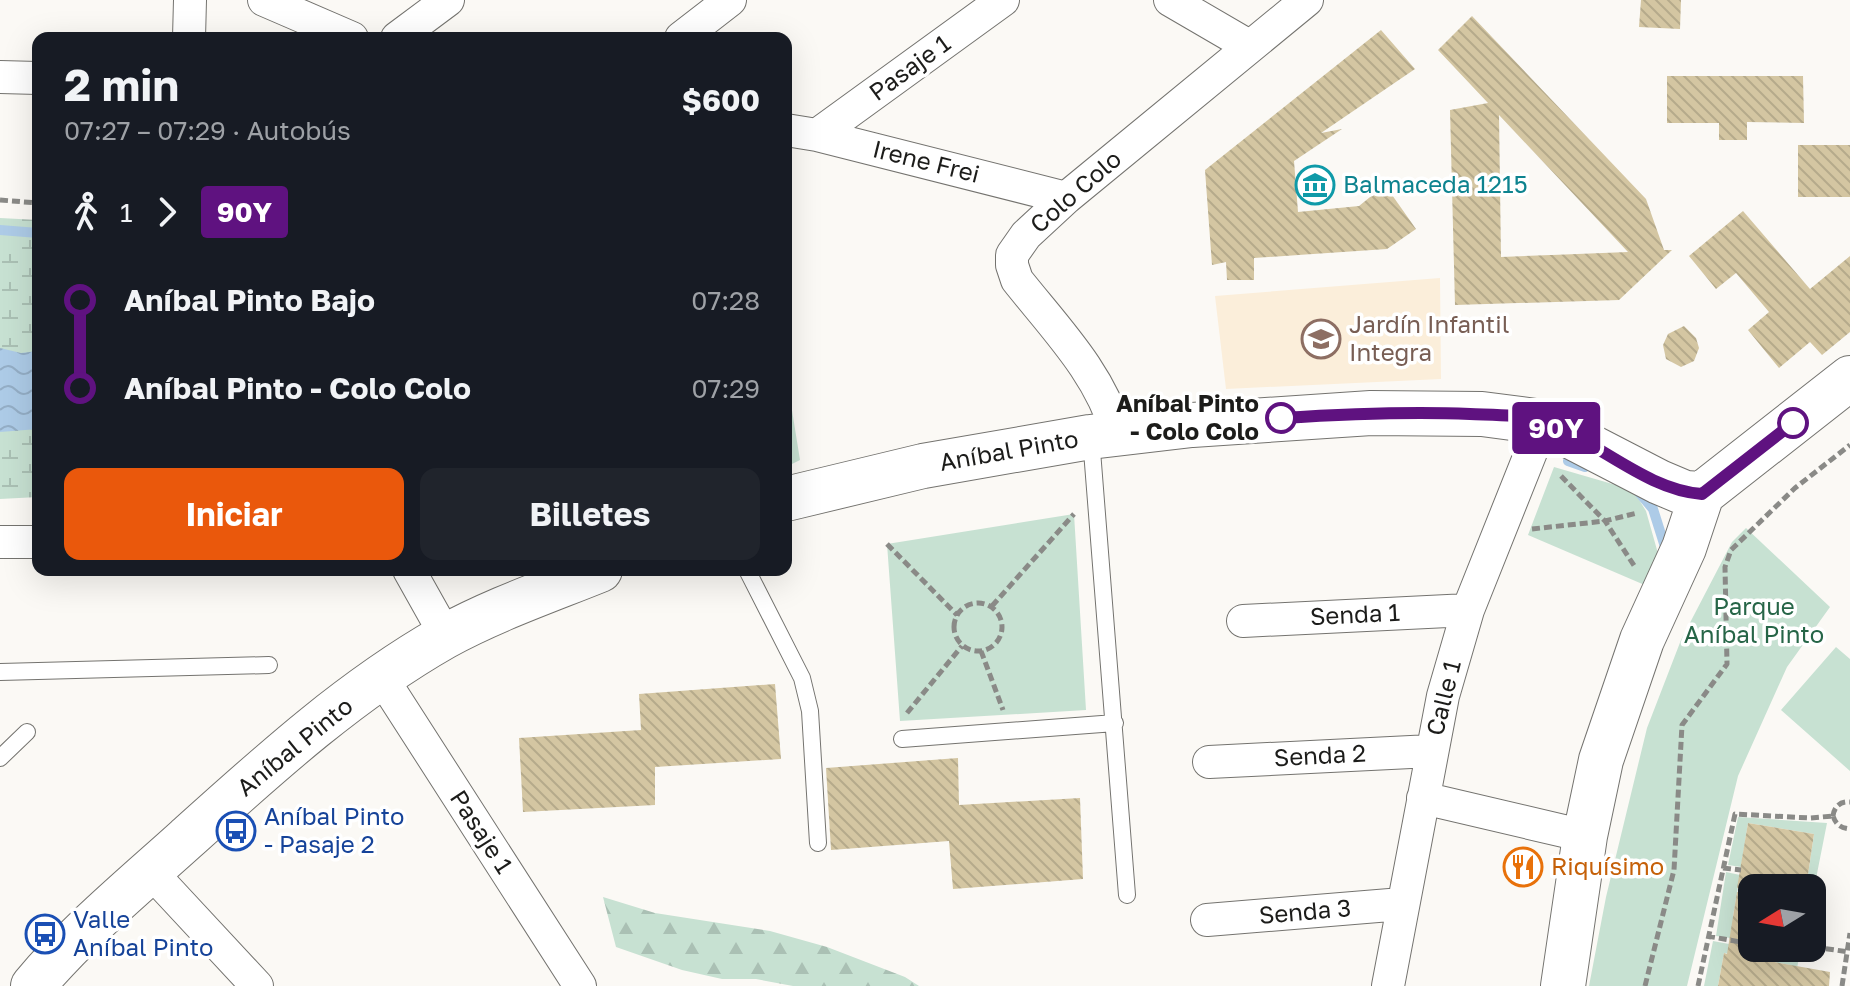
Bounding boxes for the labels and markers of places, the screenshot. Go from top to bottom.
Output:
museum icon: Balmaceda 1215 [1294,164,1336,206]
place label: Balmaceda 1215 [1343,169,1528,198]
place label: Jardín Infantil Integra [1349,309,1509,366]
school or university icon: Jardín Infantil Integra [1300,318,1342,360]
place label: Aníbal Pinto - Colo Colo [1116,388,1259,445]
marker: Aníbal Pinto - Colo Colo [1266,403,1296,433]
unlabelled marker [1778,408,1808,438]
place label: Aníbal Pinto - Pasaje 2 [264,801,404,858]
bus stop icon: Aníbal Pinto - Pasaje 2 [215,810,257,852]
restaurant icon: Riquísimo [1502,846,1544,888]
place label: Riquísimo [1551,851,1664,880]
place label: Valle Aníbal Pinto [73,904,213,961]
bus stop icon: Valle Aníbal Pinto [24,913,66,955]

